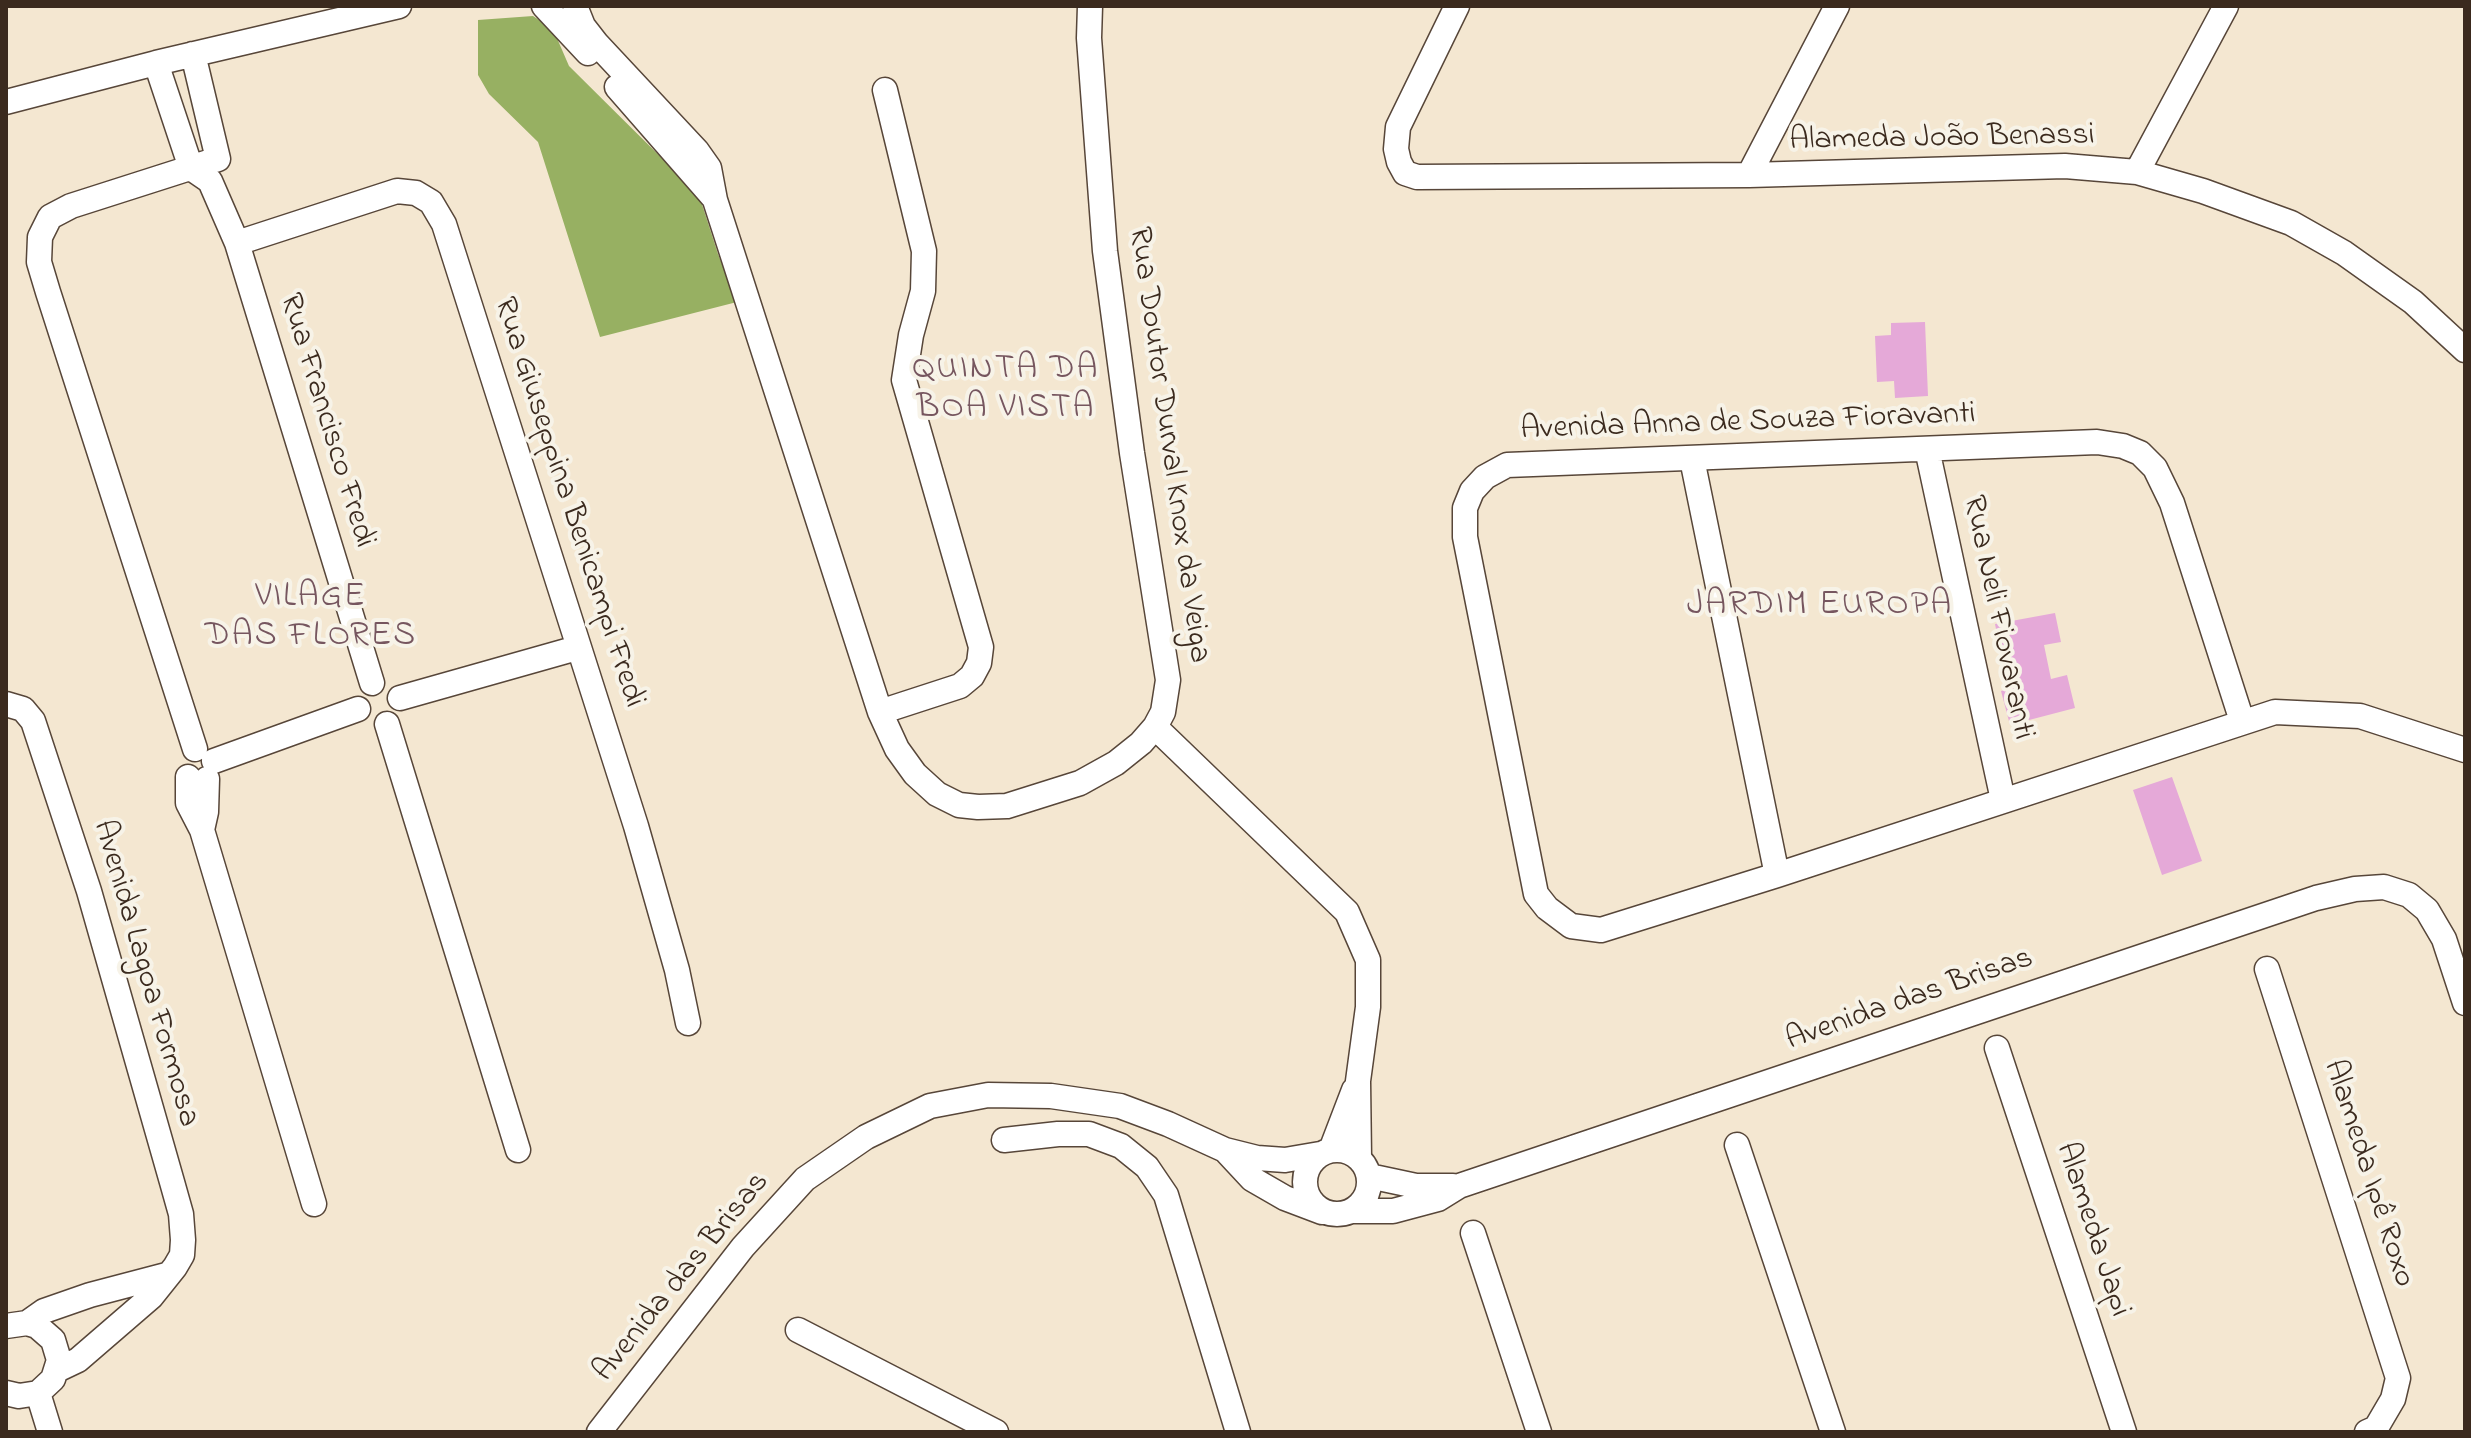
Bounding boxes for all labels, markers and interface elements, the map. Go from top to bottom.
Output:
street label: Alameda João Benassi [1789,118,2095,162]
street label: Rua Doutor Durval Knox da Veiga [1117,225,1217,665]
street label: Rua Francisco Fredi [268,289,382,553]
street label: Rua Giuseppina Benicampi Fredi [483,293,651,713]
district label: QUINTA DA BOA VISTA [912,351,1100,430]
street label: Avenida Anna de Souza Fioravanti [1520,397,1976,451]
street label: Rua Neli Fiovaranti [1951,492,2041,744]
district label: VILAGE DAS FLORES [205,579,417,658]
district label: JARDIM EUROPA [1687,587,1953,627]
street label: Avenida Lagoa Formosa [82,816,206,1132]
street label: Avenida das Brisas [1781,941,2039,1061]
street label: Alameda Ipê Roxo [2312,1056,2422,1292]
street label: Alameda Japi [2045,1138,2137,1322]
street label: Avenida das Brisas [587,1165,779,1391]

